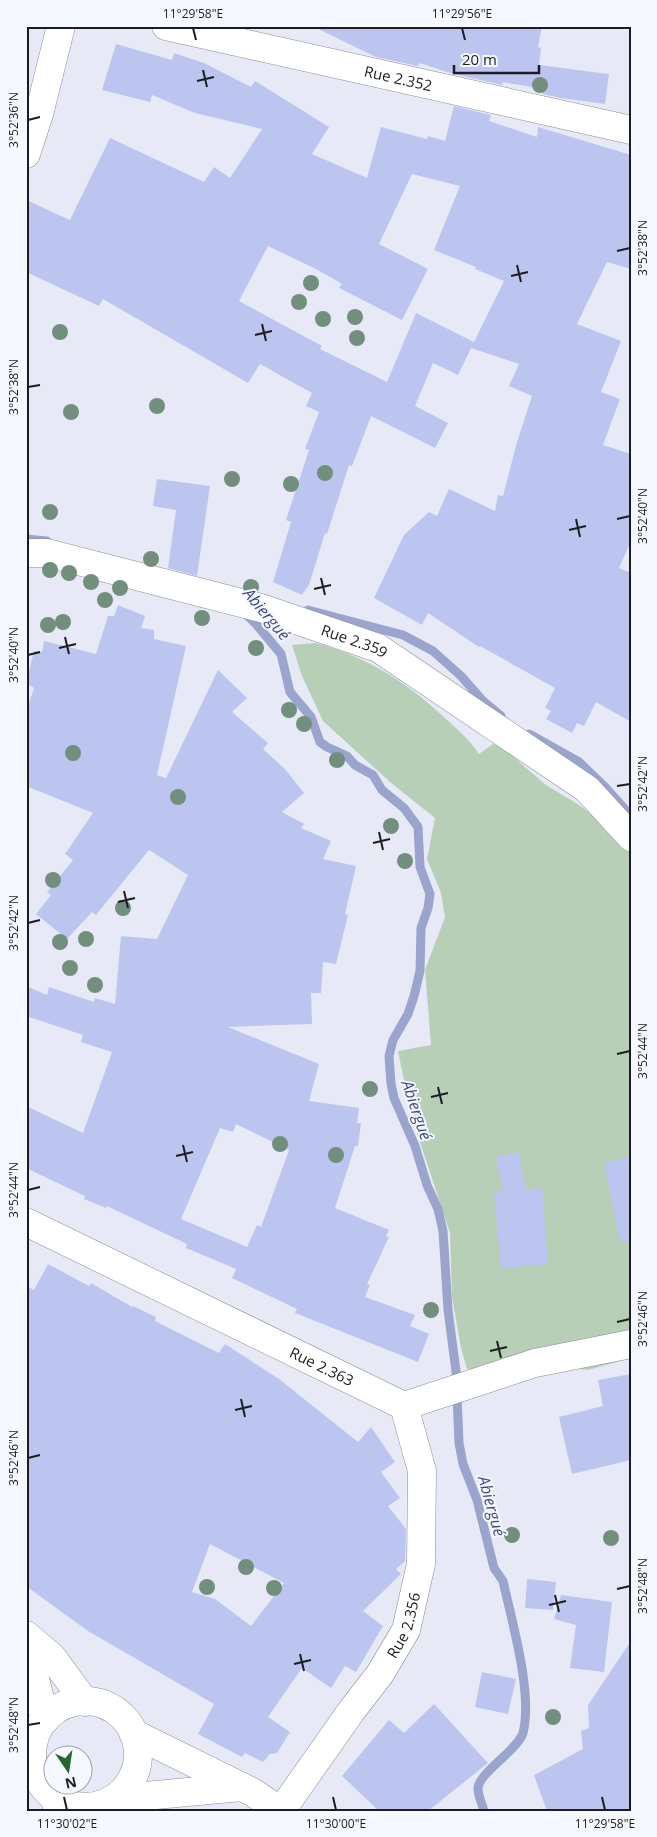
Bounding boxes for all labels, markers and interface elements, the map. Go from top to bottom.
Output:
text: 11°29'58"E [163,5,223,22]
text: 11°29'56"E [432,5,492,22]
scale bar [454,42,540,74]
text: 20 m [462,49,497,69]
street label: Rue 2.352 [362,61,434,95]
text: 3°52'36"N [5,92,22,148]
text: 3°52'38"N [634,220,651,276]
text: 3°52'38"N [5,359,22,415]
text: 3°52'40"N [634,488,651,544]
water label: Abiergué [238,582,295,645]
street label: Rue 2.359 [319,619,392,662]
text: 3°52'40"N [5,627,22,683]
text: 3°52'42"N [634,756,651,812]
text: 3°52'42"N [5,895,22,951]
text: 3°52'44"N [634,1023,651,1079]
water label: Abiergué [396,1076,438,1143]
text: 3°52'44"N [5,1162,22,1218]
text: 3°52'46"N [634,1291,651,1347]
street label: Rue 2.363 [286,1342,357,1390]
text: 3°52'46"N [5,1430,22,1486]
water label: Abiergué [473,1472,511,1539]
text: 3°52'48"N [634,1558,651,1614]
street label: Rue 2.356 [382,1590,424,1662]
text: 3°52'48"N [5,1697,22,1753]
north arrow [42,1744,92,1794]
text: N [63,1773,79,1794]
text: 11°30'02"E [37,1815,97,1832]
text: 11°30'00"E [306,1815,366,1832]
text: 11°29'58"E [575,1815,635,1832]

